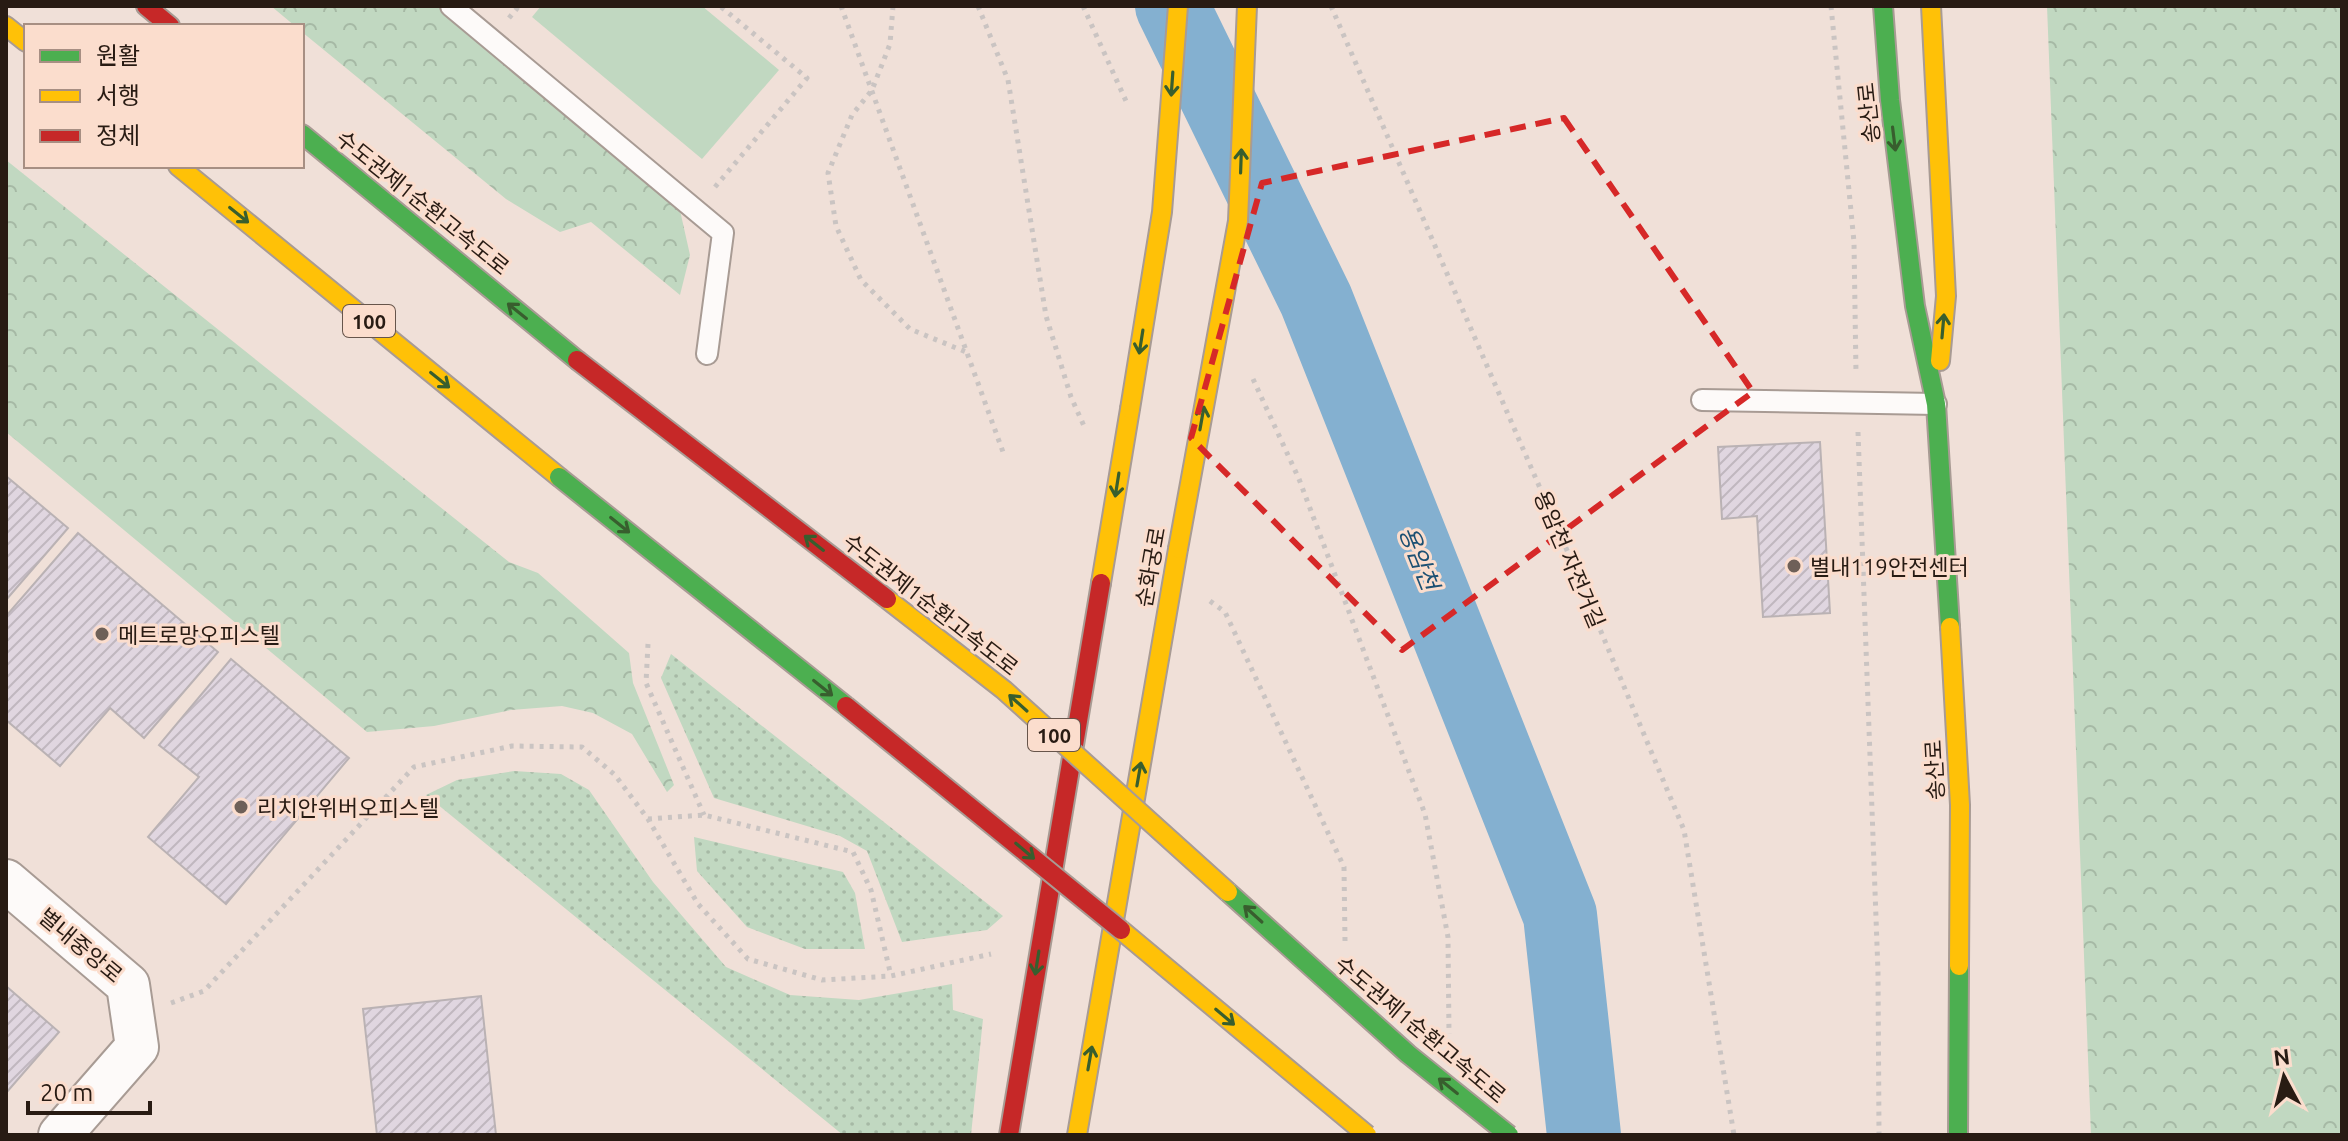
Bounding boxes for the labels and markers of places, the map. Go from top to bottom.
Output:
place label: 별내119안전센터 [1810,554,1969,579]
marker: 별내119안전센터 [1785,557,1803,575]
place label: 메트로망오피스텔 [118,622,280,647]
marker: 메트로망오피스텔 [93,625,111,643]
place label: 리치안위버오피스텔 [257,795,439,820]
marker: 리치안위버오피스텔 [232,798,250,816]

